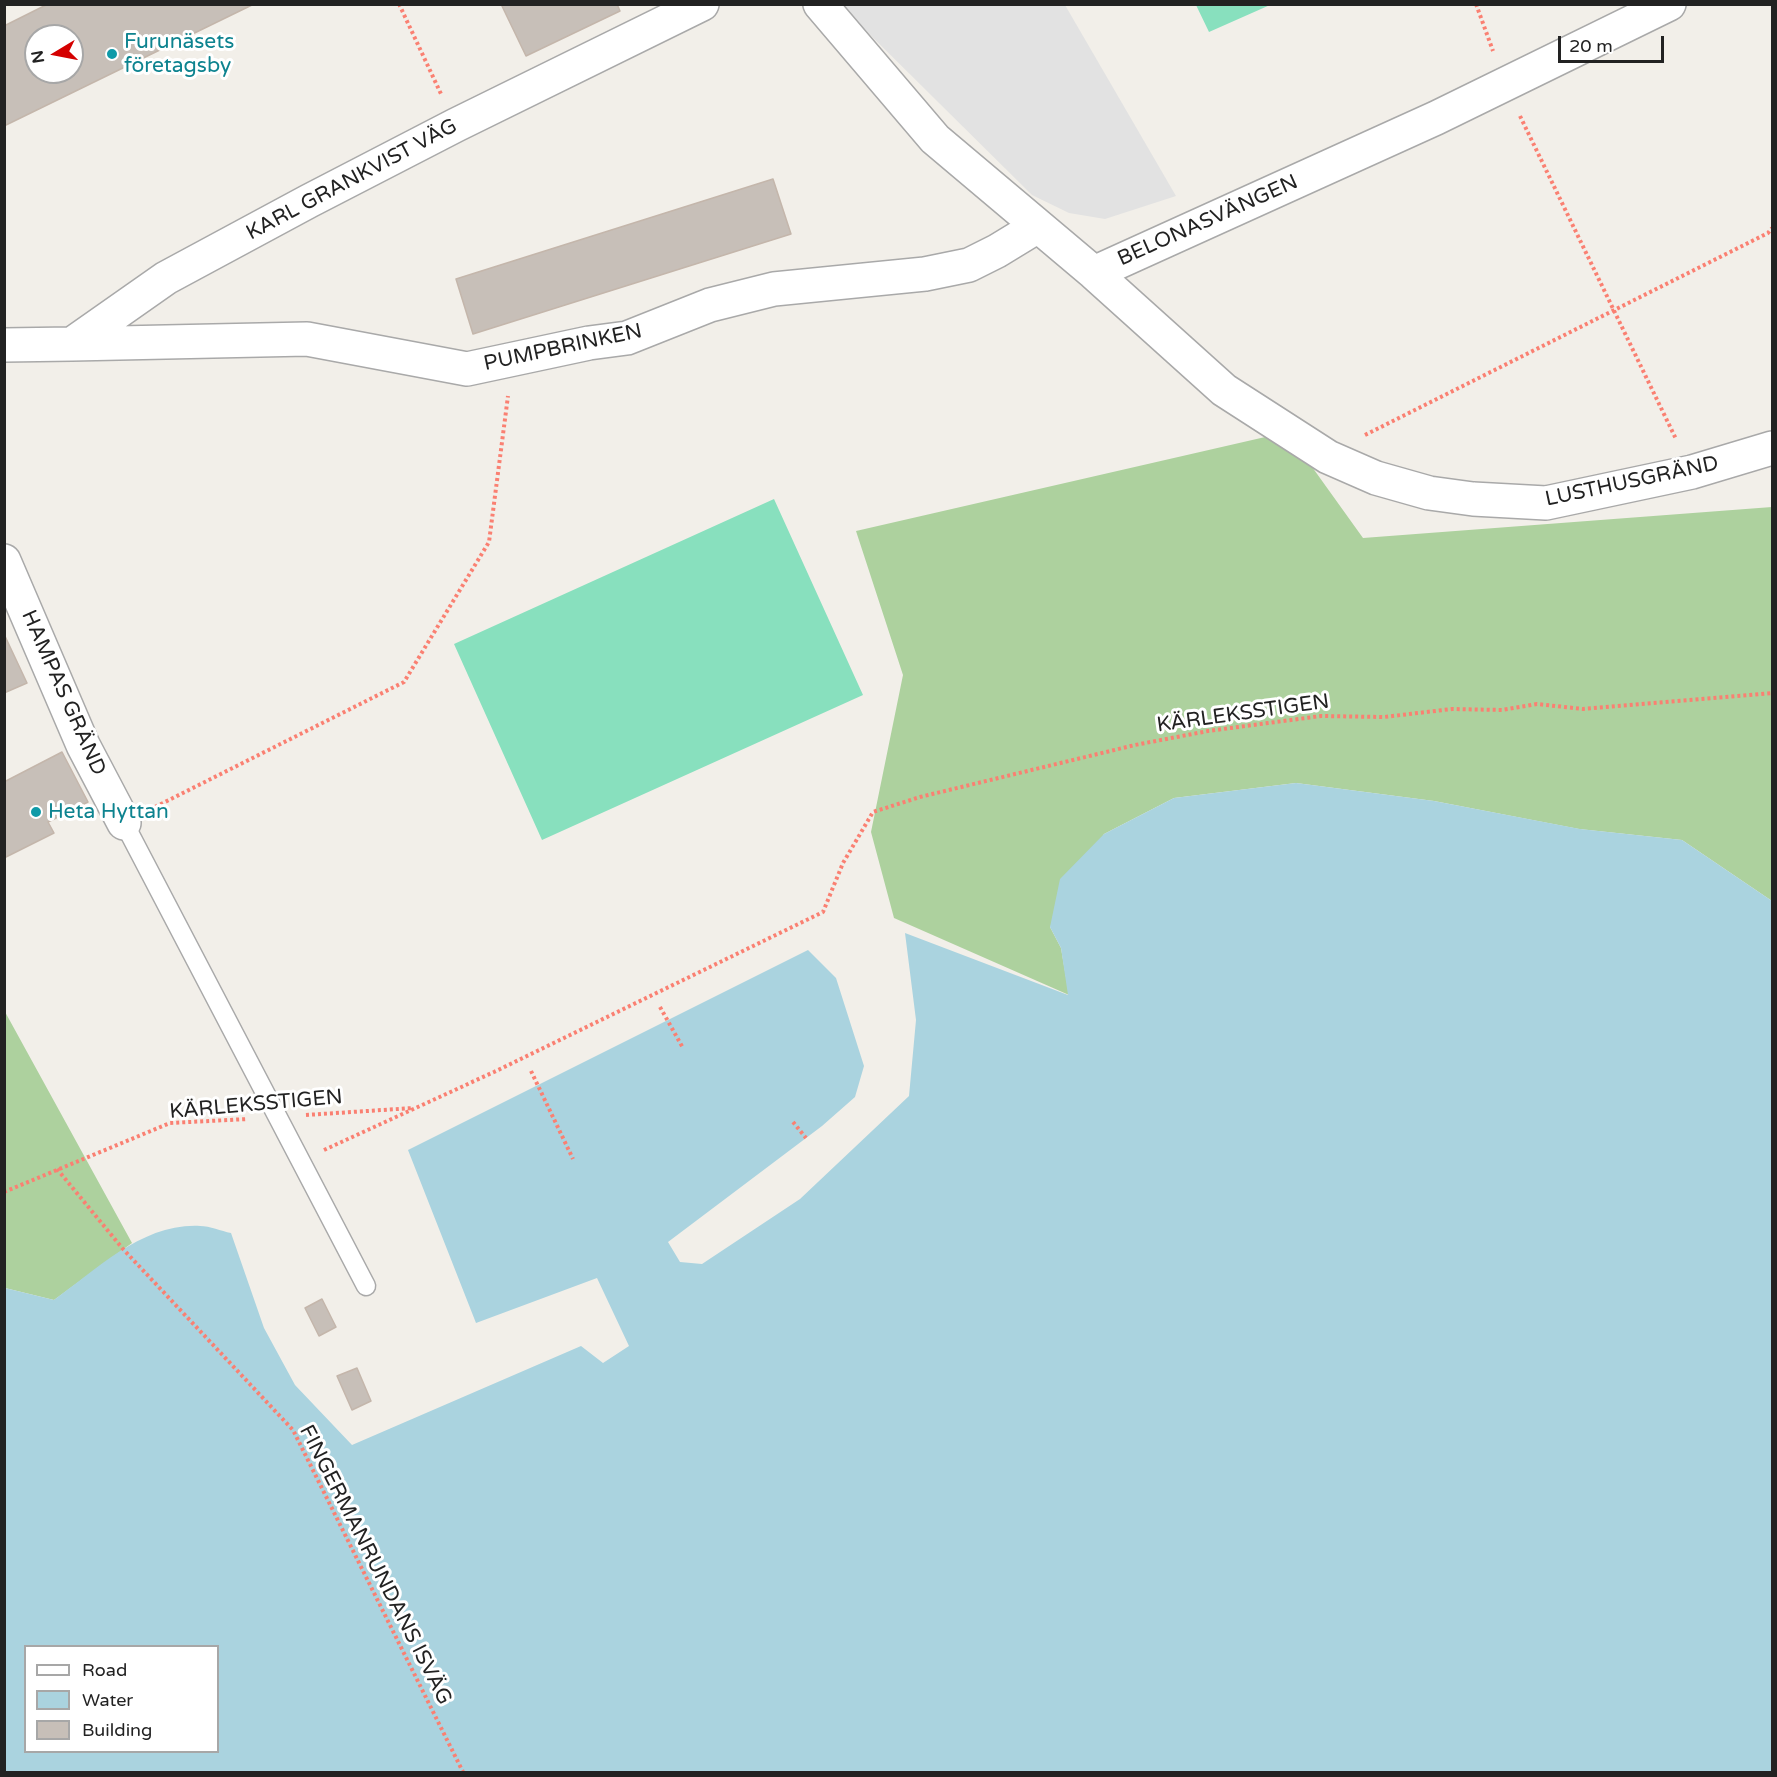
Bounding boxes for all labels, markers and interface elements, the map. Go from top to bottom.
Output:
north arrow [24,24,84,84]
scale bar [1561,24,1668,62]
place label: Furunäsets företagsby [124,29,234,79]
text: 20 m [1569,35,1613,57]
marker: Furunäsets företagsby [105,47,119,61]
text: N [27,49,49,65]
street label: KARL GRANKVIST VÄG [242,114,462,246]
street label: BELONASVÄNGEN [1114,170,1302,272]
street label: PUMPBRINKEN [482,319,644,377]
street label: LUSTHUSGRÄND [1543,451,1721,513]
street label: HAMPAS GRÄND [15,606,111,780]
street label: KÄRLEKSSTIGEN [1155,689,1331,739]
place label: Heta Hyttan [48,799,169,825]
marker: Heta Hyttan [29,805,43,819]
street label: KÄRLEKSSTIGEN [168,1085,344,1125]
street label: FINGERMANRUNDANS ISVÄG [293,1421,457,1709]
legend [24,1645,219,1753]
text: Road [82,1659,127,1681]
text: Water [82,1689,133,1711]
text: Building [82,1719,152,1741]

